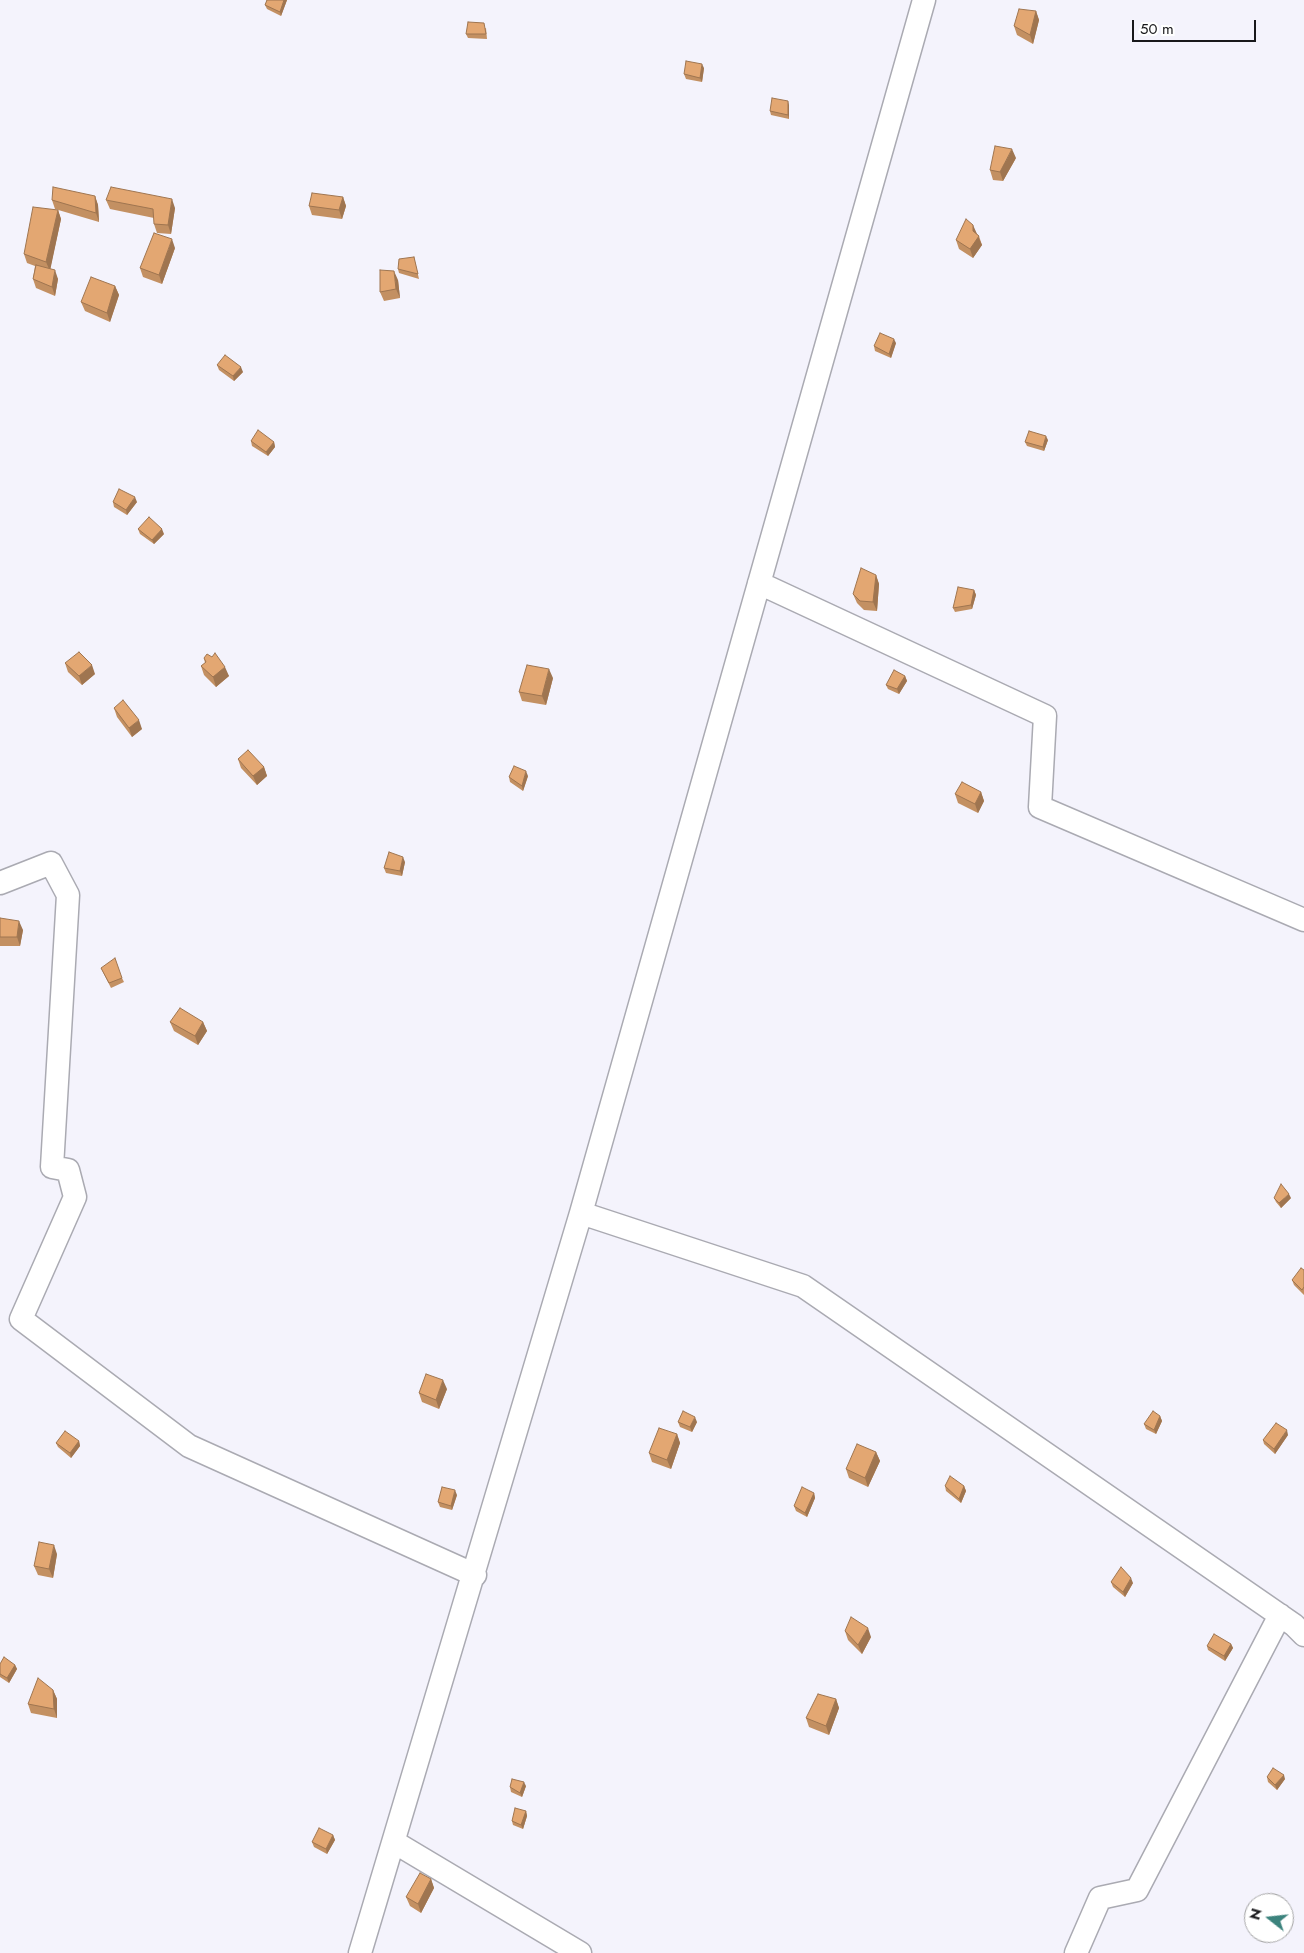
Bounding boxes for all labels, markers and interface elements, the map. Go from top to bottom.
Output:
scale bar [1134,10,1258,42]
text: 50 m [1140,18,1174,40]
north arrow [1244,1893,1294,1943]
text: N [1244,1906,1267,1922]

